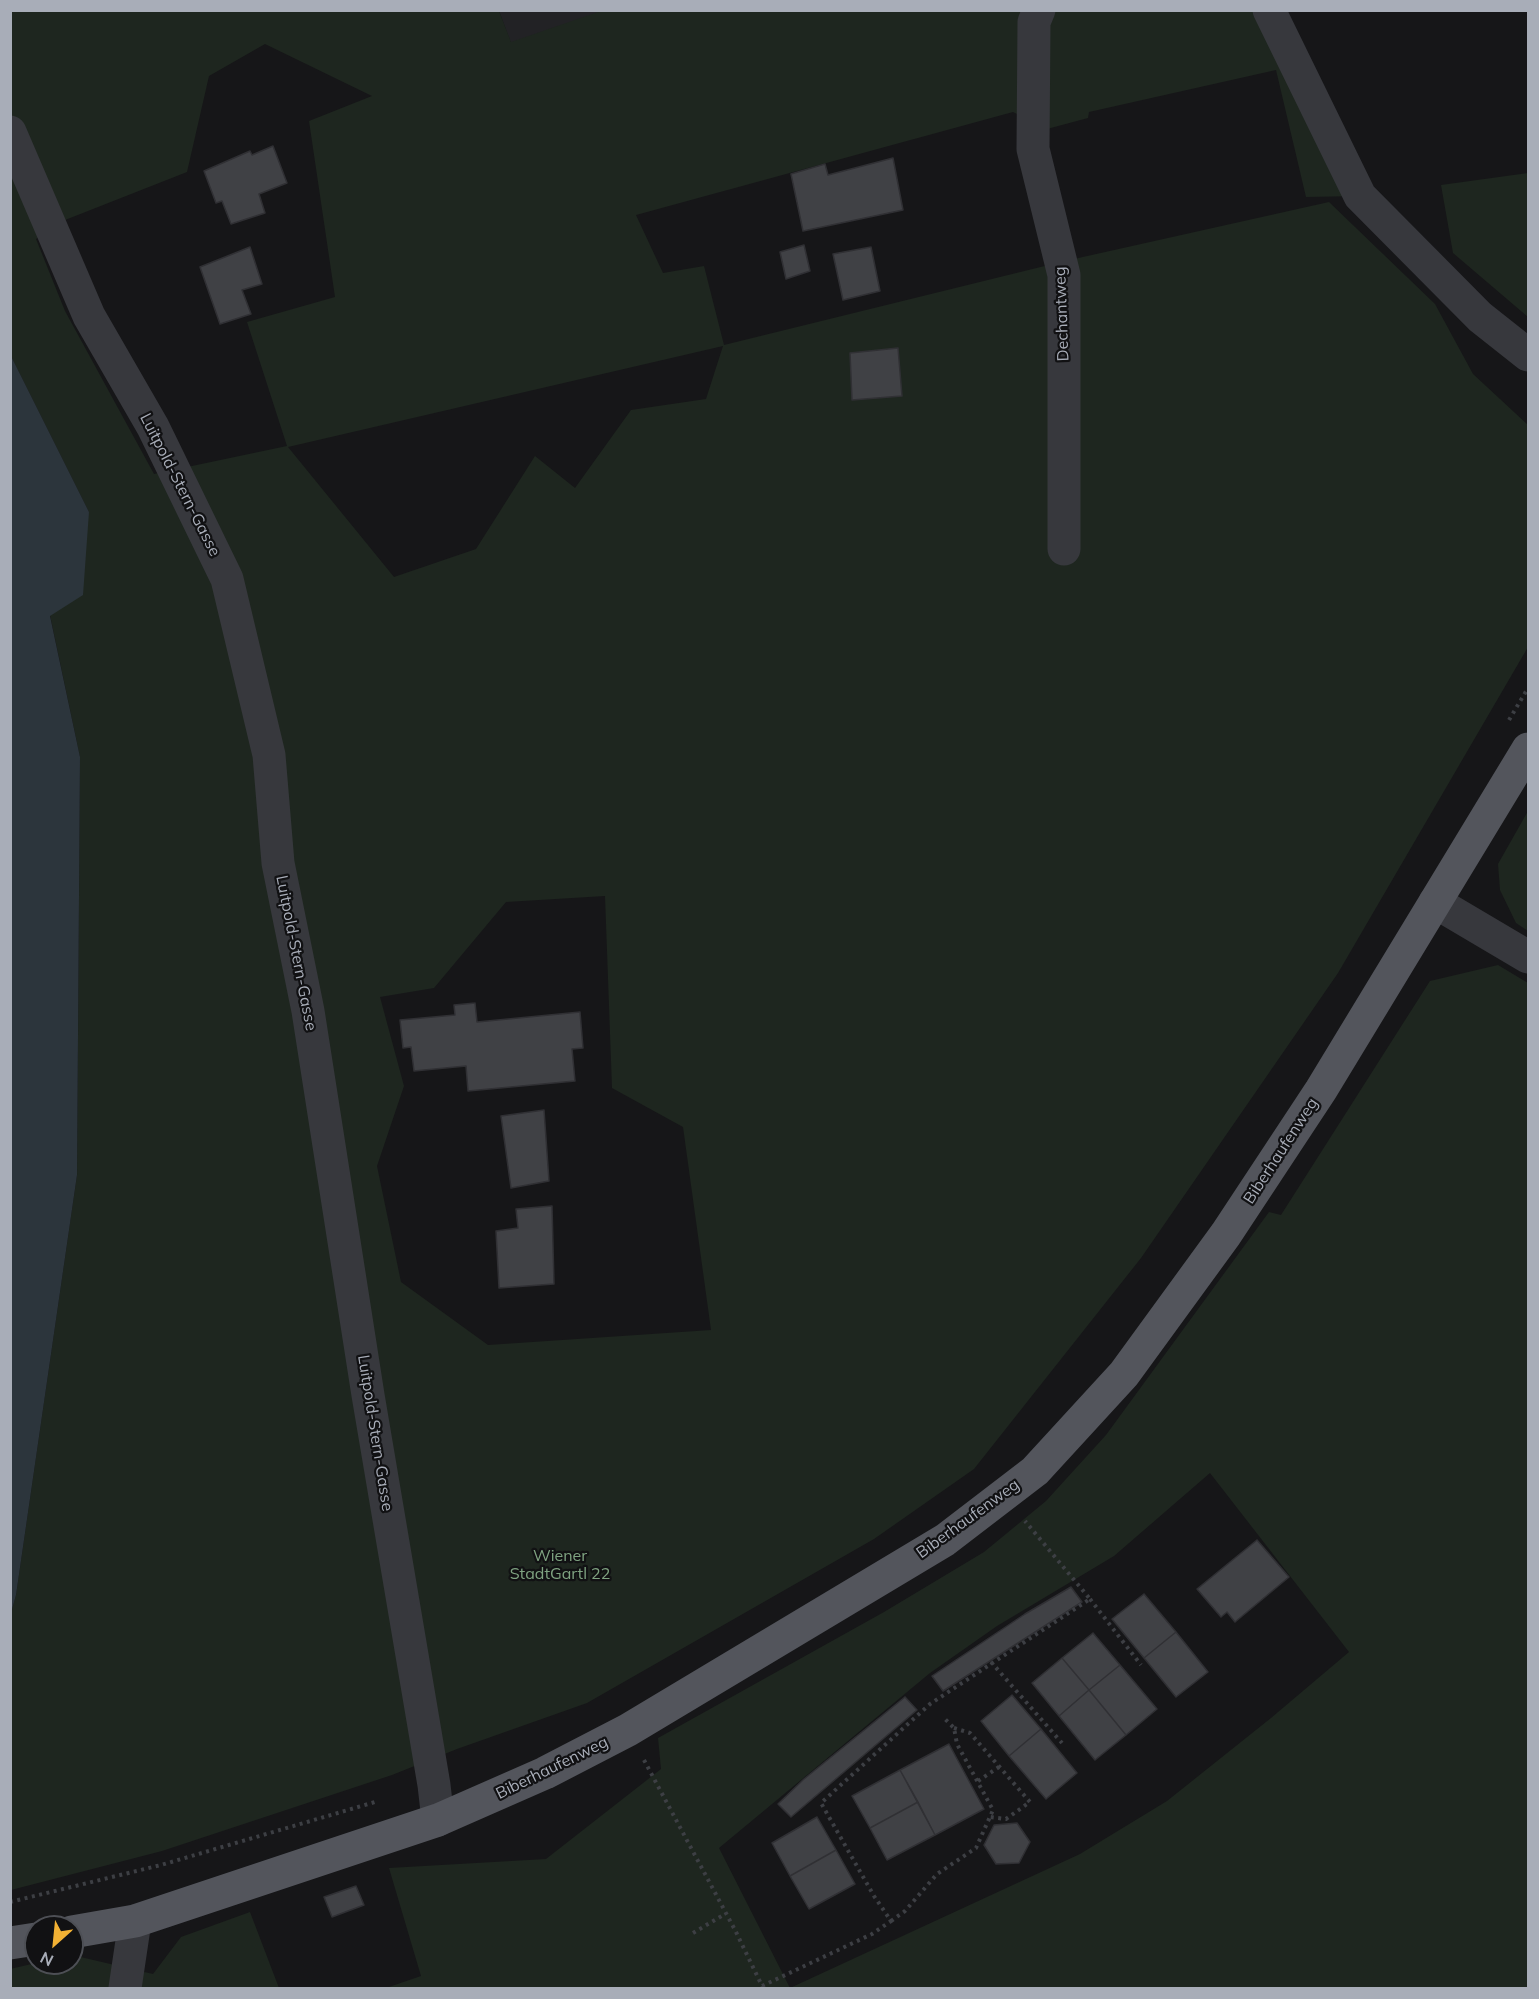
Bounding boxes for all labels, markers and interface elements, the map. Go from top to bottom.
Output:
street label: Dechantweg [1051,266,1073,362]
street label: Luitpold-Stern-Gasse [136,410,224,560]
street label: Luitpold-Stern-Gasse [272,874,320,1032]
street label: Biberhaufenweg [1240,1094,1322,1208]
street label: Luitpold-Stern-Gasse [353,1354,397,1512]
street label: Biberhaufenweg [913,1475,1023,1563]
park label: Wiener StadtGartl 22 [510,1546,610,1584]
street label: Biberhaufenweg [493,1733,611,1803]
north arrow [24,1915,84,1975]
text: N [37,1948,57,1971]

